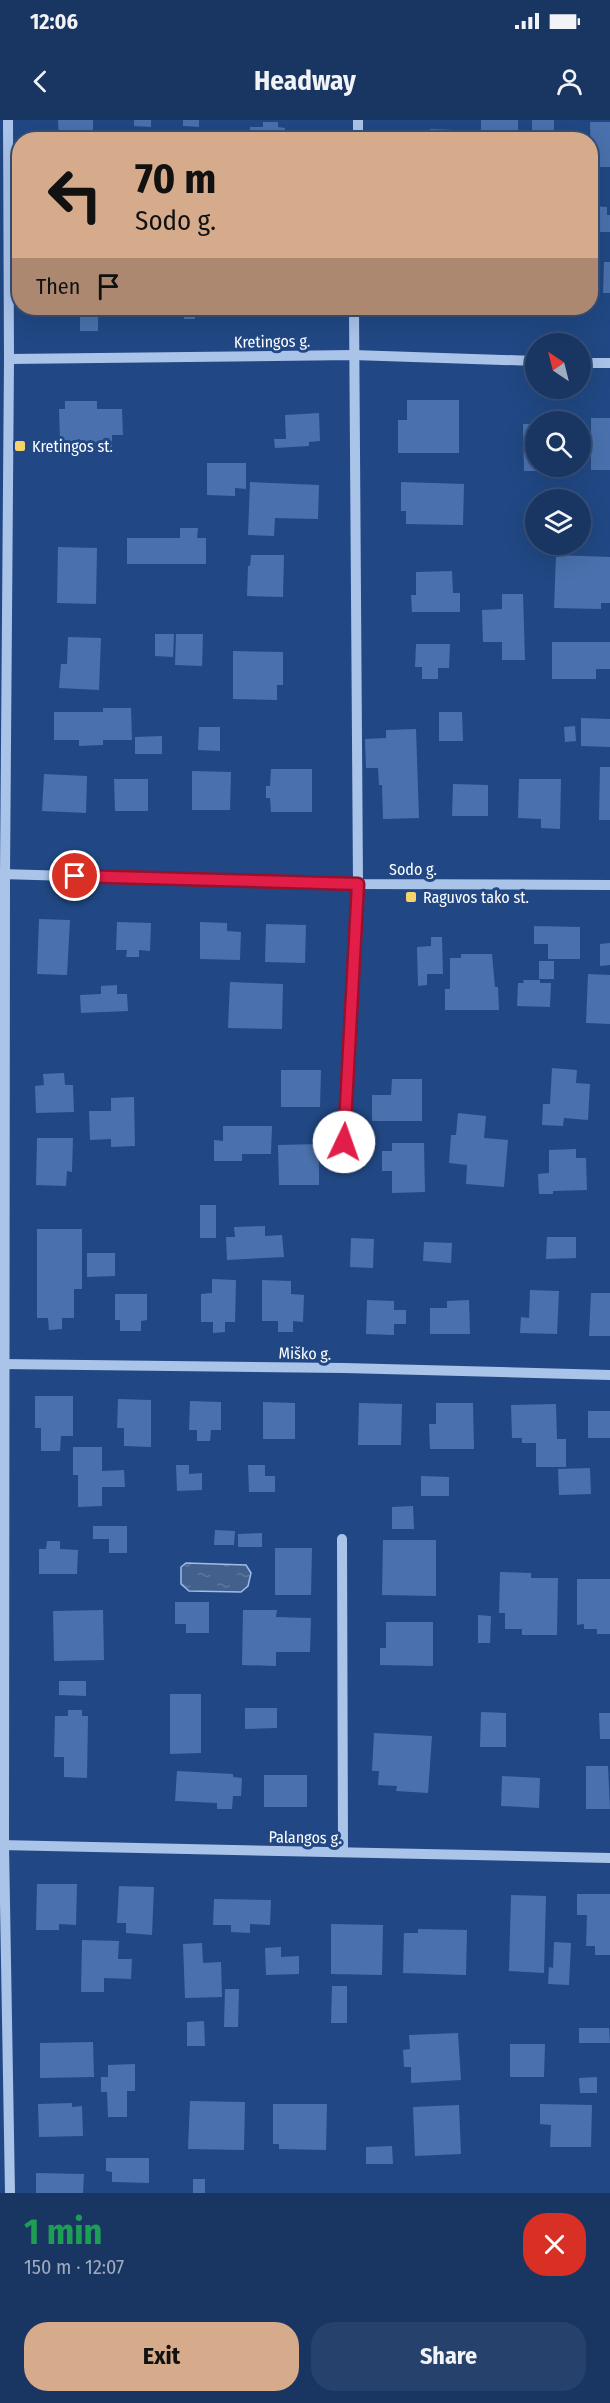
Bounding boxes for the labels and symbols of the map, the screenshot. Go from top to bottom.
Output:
street label: Kretingos g. [234,331,310,352]
north arrow [525,333,591,399]
place label: Kretingos st. [32,437,113,456]
marker: Kretingos st. [13,439,27,453]
pin [49,850,100,901]
street label: Sodo g. [389,860,437,879]
place label: Raguvos tako st. [423,888,529,907]
marker: Raguvos tako st. [404,890,418,904]
position arrow [312,1110,376,1174]
street label: Miško g. [279,1344,331,1363]
street label: Palangos g. [268,1827,342,1848]

